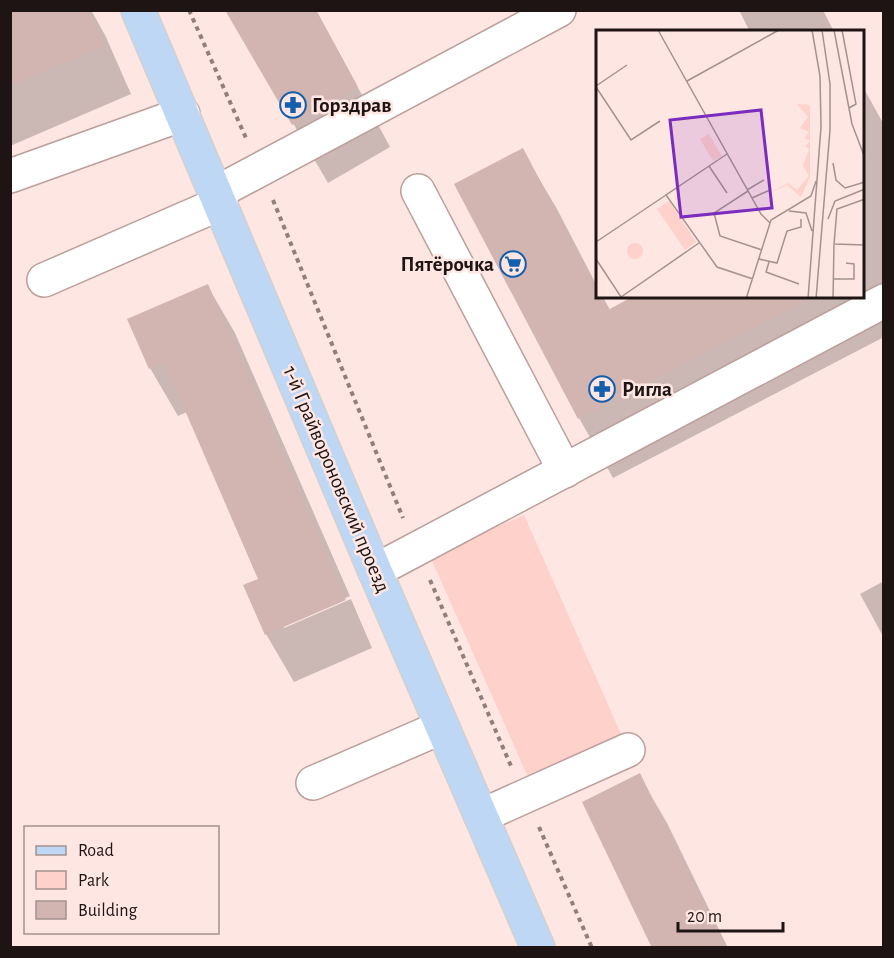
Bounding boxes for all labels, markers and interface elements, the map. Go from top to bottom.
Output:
inset map [596,30,864,298]
pharmacy icon: Горздрав [278,90,308,120]
place label: Горздрав [312,95,391,116]
supermarket icon: Пятёрочка [498,249,528,279]
place label: Пятёрочка [400,254,494,275]
street label: 1-й Грайвороновский проезд [279,363,394,596]
pharmacy icon: Ригла [587,374,617,404]
place label: Ригла [622,379,672,400]
legend [24,826,219,934]
text: Road [78,842,114,860]
text: Park [78,872,110,890]
scale bar [678,895,783,933]
text: Building [78,902,138,920]
text: 20 m [687,908,722,926]

